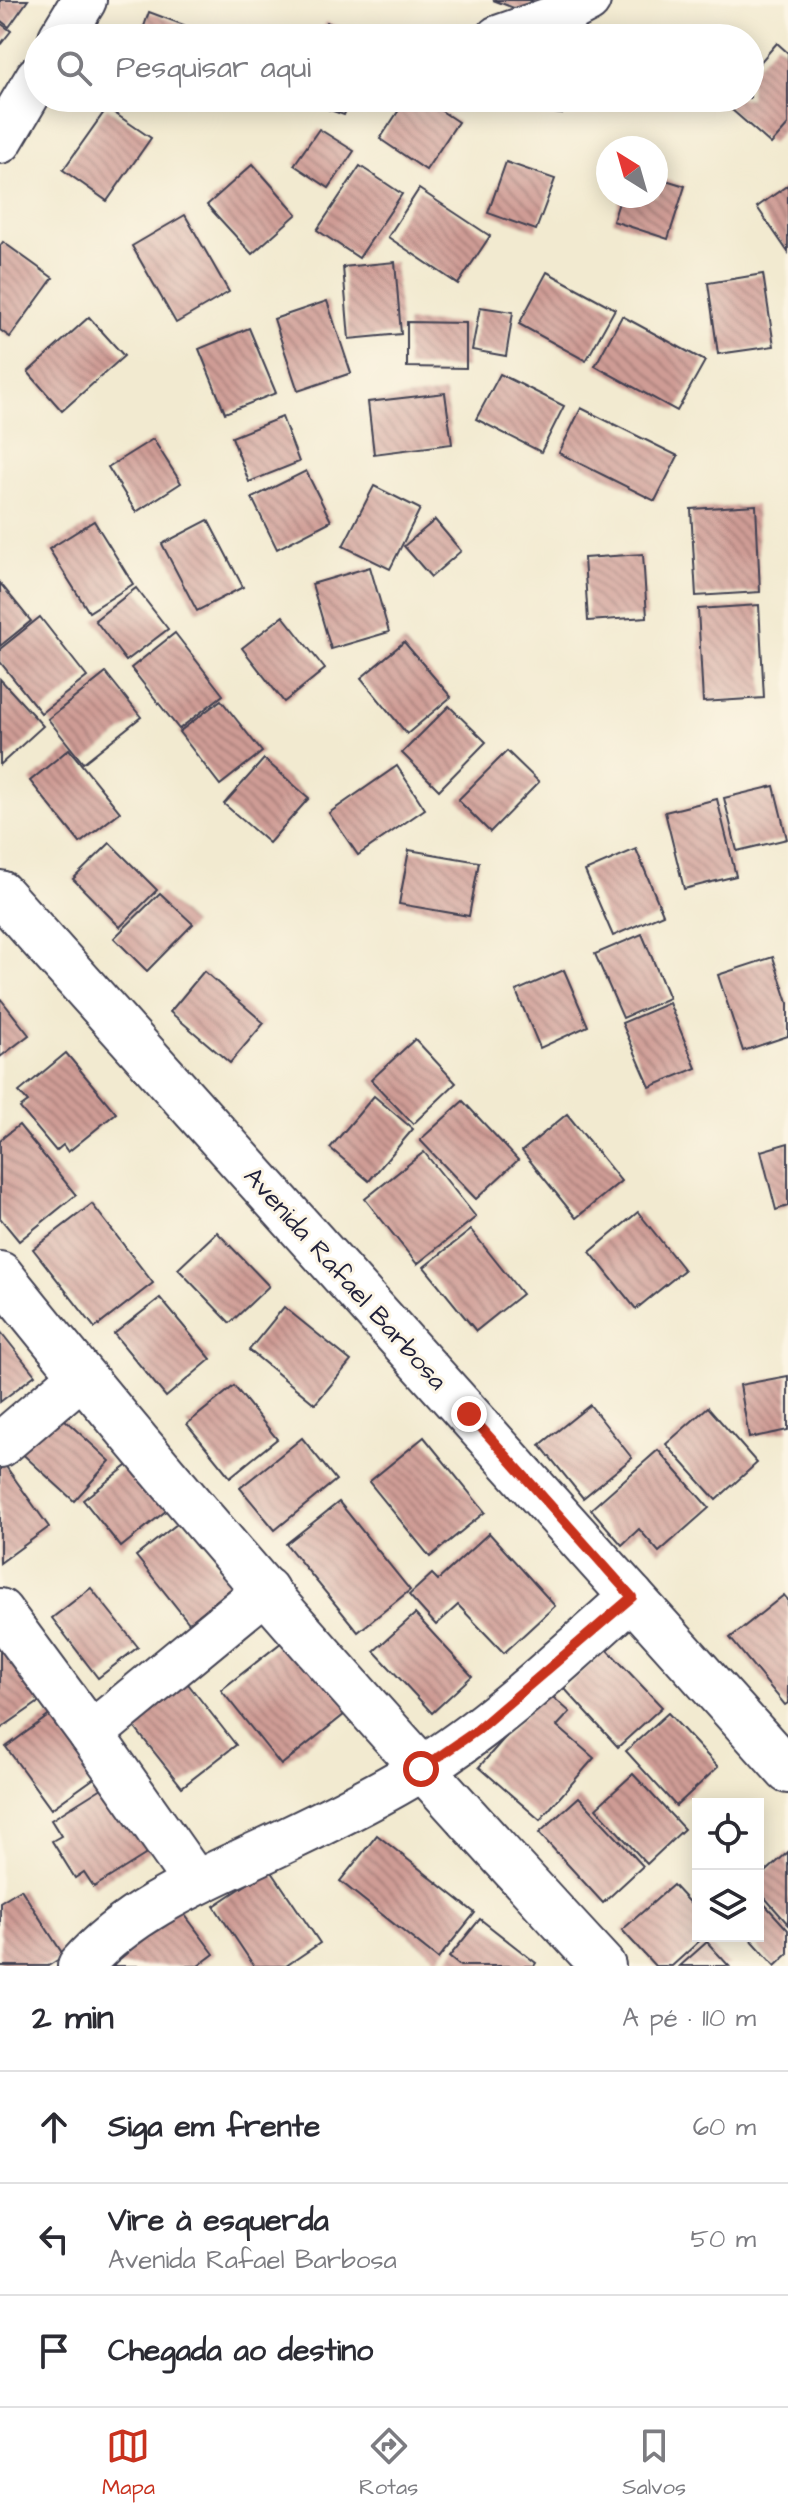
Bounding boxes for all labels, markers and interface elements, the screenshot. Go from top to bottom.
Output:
search box [24,24,764,112]
icon: search [52,46,96,90]
text: Pesquisar aqui [116,47,311,89]
north arrow [596,136,668,208]
street label: Avenida Rafael Barbosa [235,1159,455,1398]
route end [451,1396,487,1432]
route start [403,1751,439,1787]
map controls [692,1798,764,1942]
button: locate [692,1798,764,1870]
button: layers [692,1870,764,1942]
text: 2 min [32,1994,114,2042]
text: A pé · 110 m [622,2000,756,2036]
icon: ahead [32,2105,76,2149]
text: Siga em frente [108,2106,320,2148]
text: 60 m [693,2109,756,2145]
text: Vire à esquerda [108,2200,329,2242]
icon: left [32,2217,76,2261]
text: 50 m [691,2221,756,2257]
text: Avenida Rafael Barbosa [108,2242,397,2278]
icon: arrive [32,2329,76,2373]
text: Chegada ao destino [108,2330,373,2372]
tab: Mapa [102,2424,155,2503]
tab: Rotas [359,2424,418,2503]
tab: Salvos [622,2424,686,2503]

